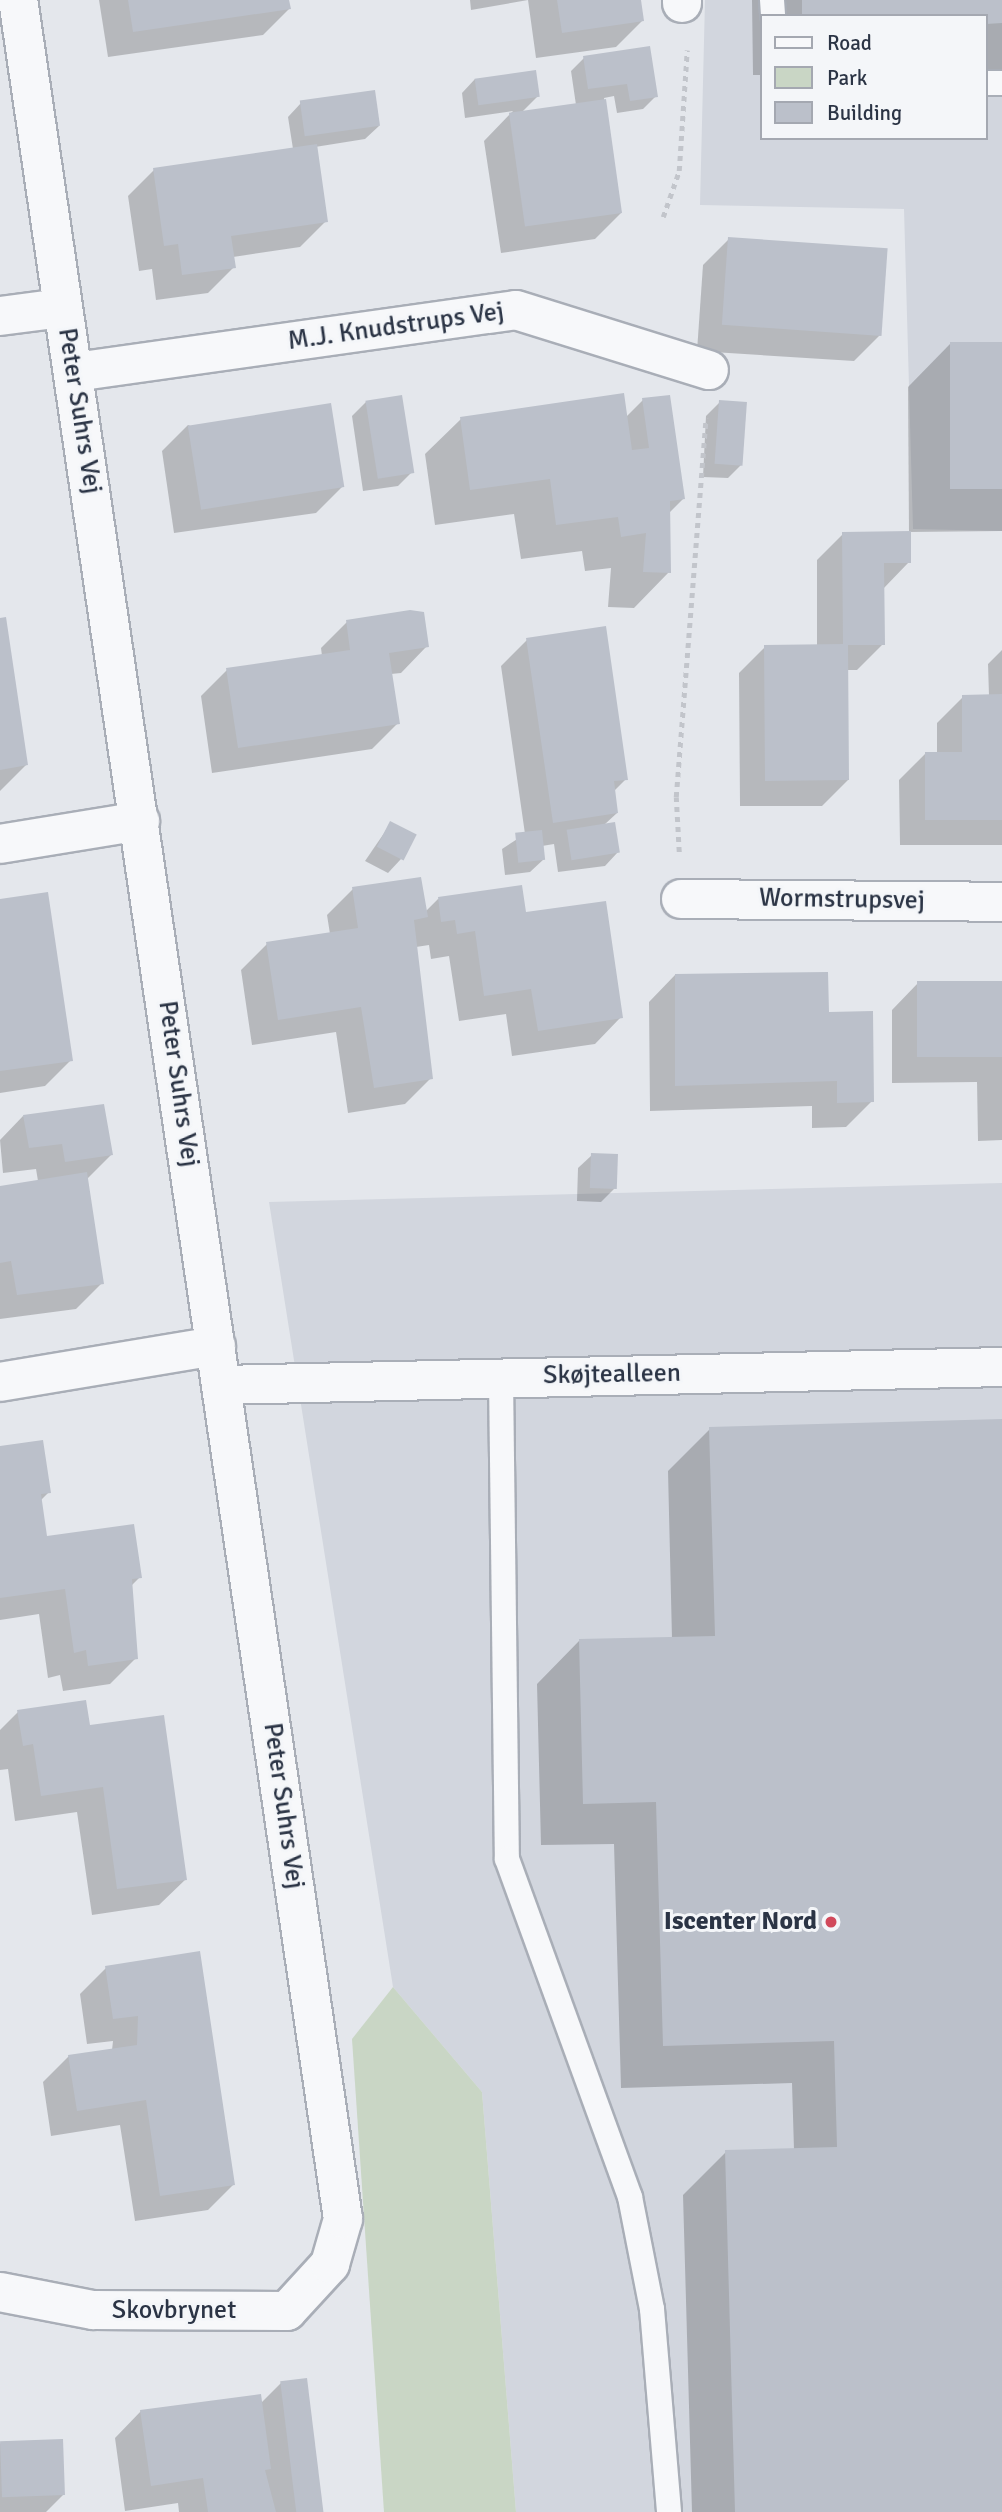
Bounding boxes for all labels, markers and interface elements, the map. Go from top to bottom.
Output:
legend [760,14,988,140]
text: Road [827,30,872,56]
text: Park [827,65,867,91]
text: Building [827,100,902,126]
street label: M.J. Knudstrups Vej [286,296,506,358]
street label: Peter Suhrs Vej [50,326,108,496]
street label: Wormstrupsvej [759,883,925,917]
street label: Peter Suhrs Vej [151,999,205,1169]
street label: Skøjtealleen [543,1358,681,1392]
street label: Peter Suhrs Vej [256,1721,310,1891]
place label: Iscenter Nord [664,1906,817,1938]
marker: Iscenter Nord [823,1914,839,1930]
street label: Skovbrynet [112,2295,236,2327]

